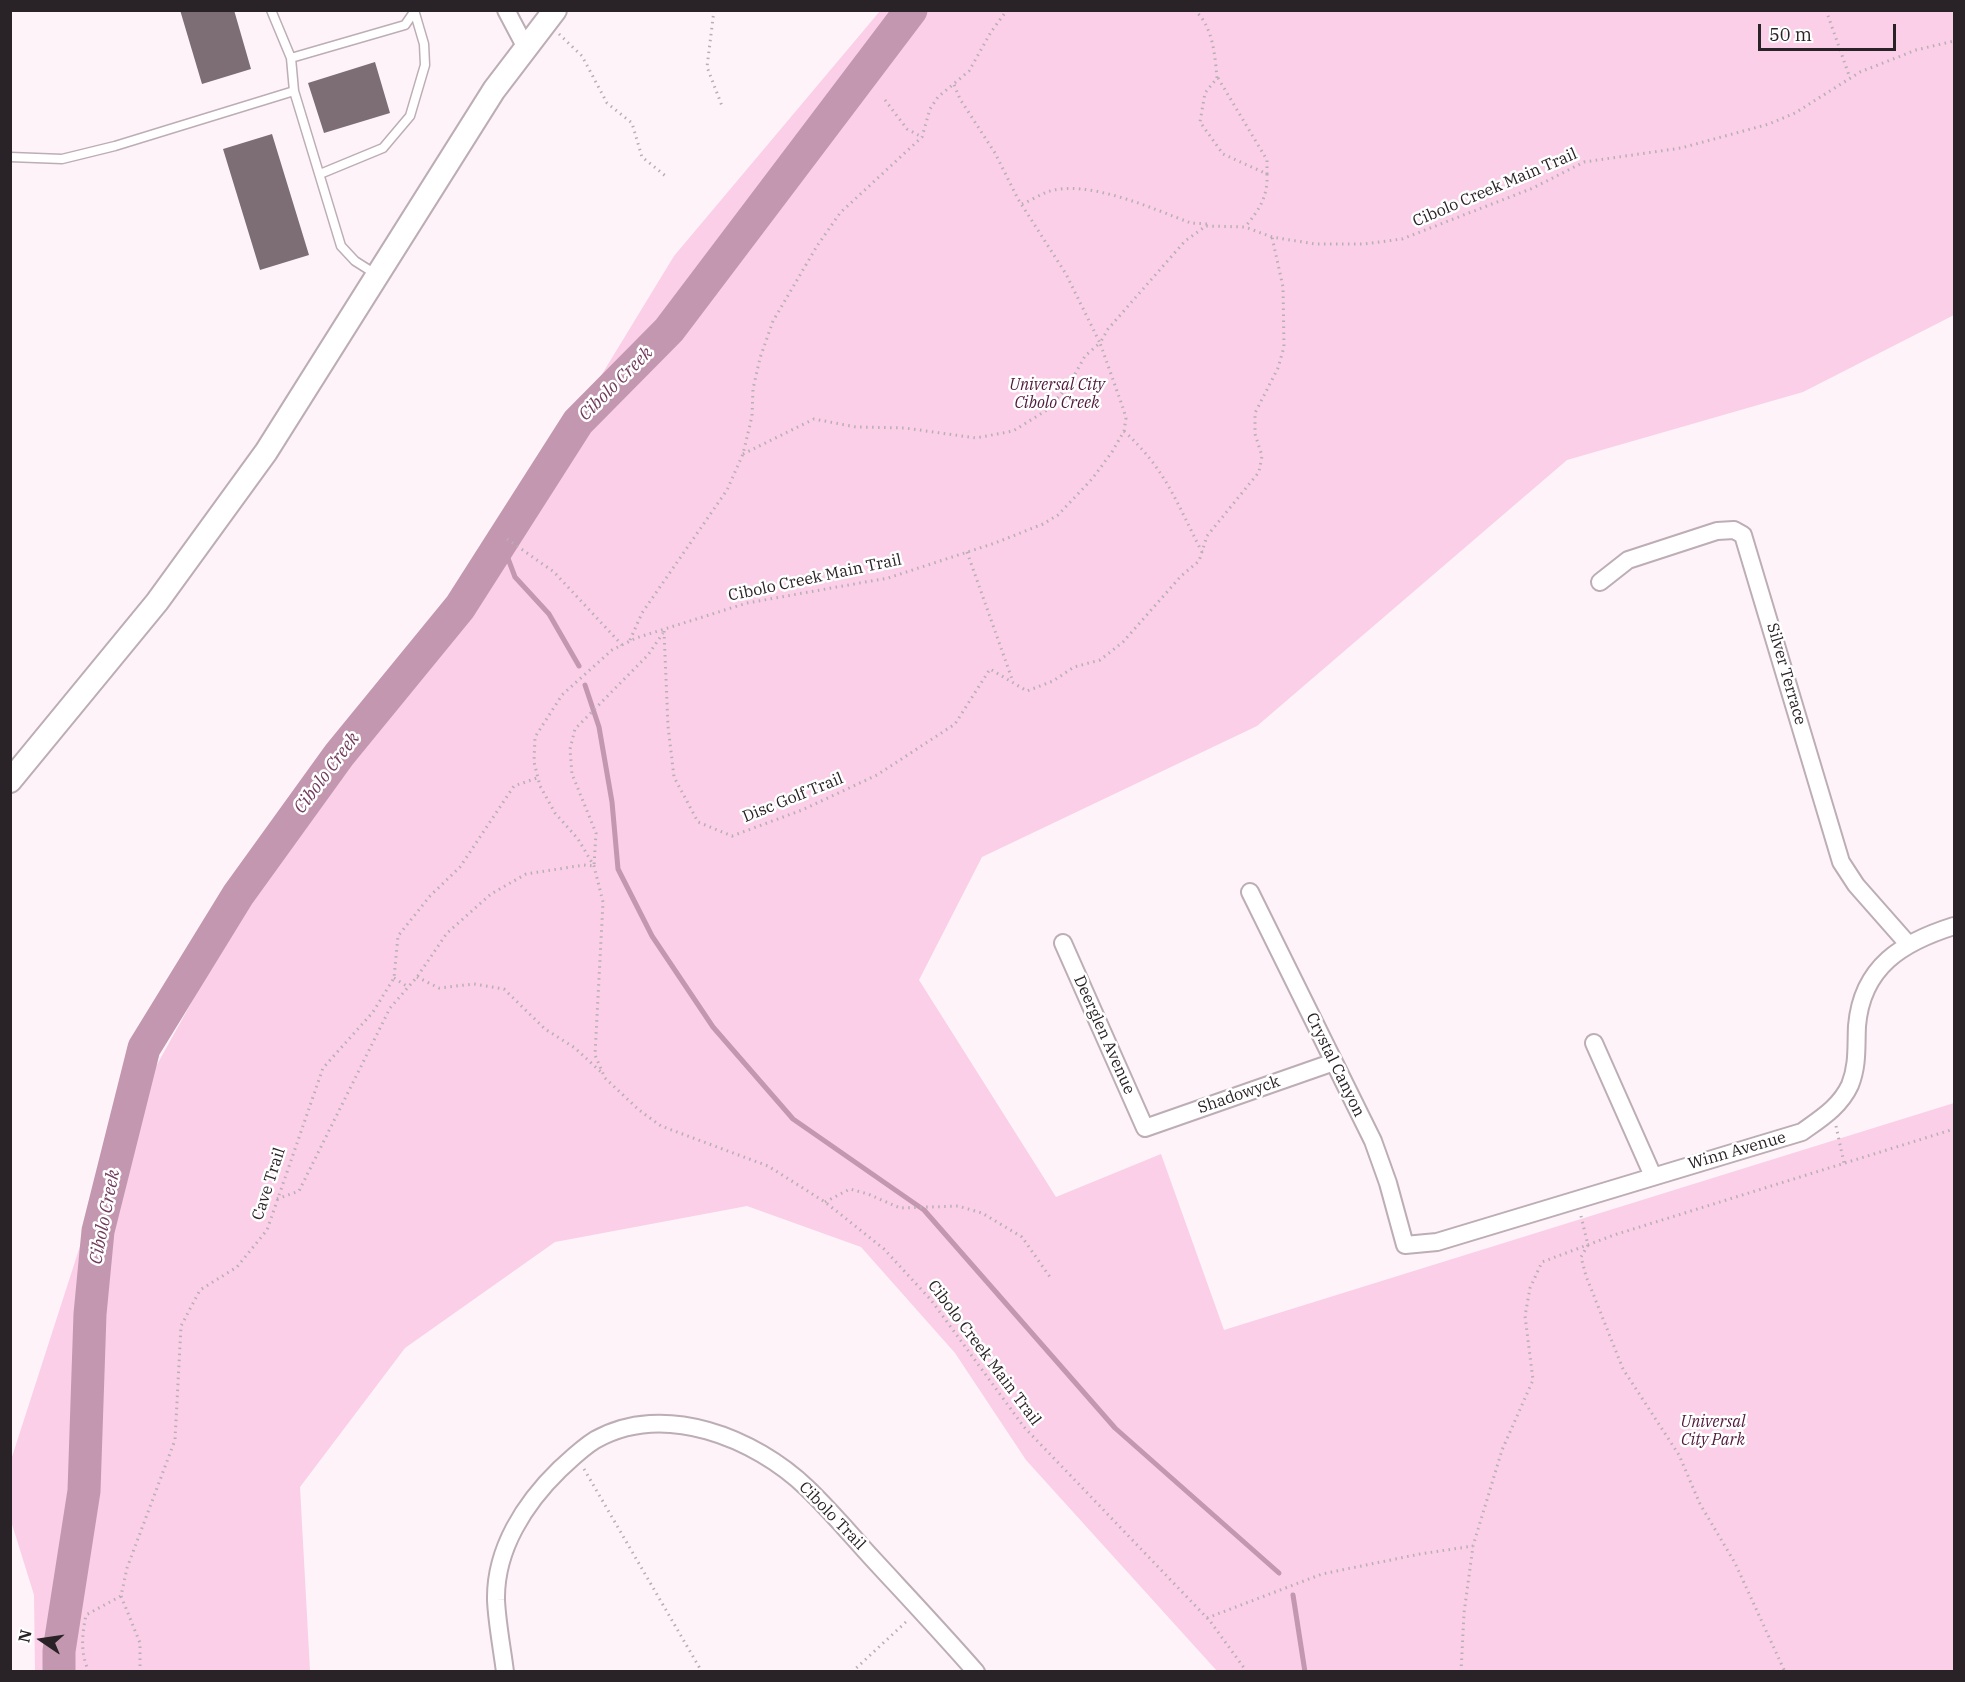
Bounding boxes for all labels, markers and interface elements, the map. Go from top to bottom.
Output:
scale bar [1761,12,1899,50]
text: 50 m [1769,23,1812,46]
street label: Cibolo Creek Main Trail [1410,145,1580,231]
water label: Cibolo Creek [574,342,658,426]
park label: Universal City Cibolo Creek [1009,375,1105,413]
street label: Cibolo Creek Main Trail [727,550,903,606]
street label: Silver Terrace [1762,621,1810,727]
water label: Cibolo Creek [290,728,364,818]
street label: Disc Golf Trail [740,769,846,827]
street label: Deerglen Avenue [1069,973,1139,1097]
street label: Crystal Canyon [1302,1010,1368,1120]
street label: Shadowyck [1195,1072,1283,1118]
street label: Winn Avenue [1686,1128,1788,1174]
street label: Cave Trail [248,1145,290,1223]
water label: Cibolo Creek [85,1168,125,1266]
street label: Cibolo Creek Main Trail [923,1277,1045,1429]
park label: Universal City Park [1680,1412,1746,1450]
street label: Cibolo Trail [795,1478,869,1554]
north arrow [12,1610,72,1670]
text: N [13,1628,36,1644]

